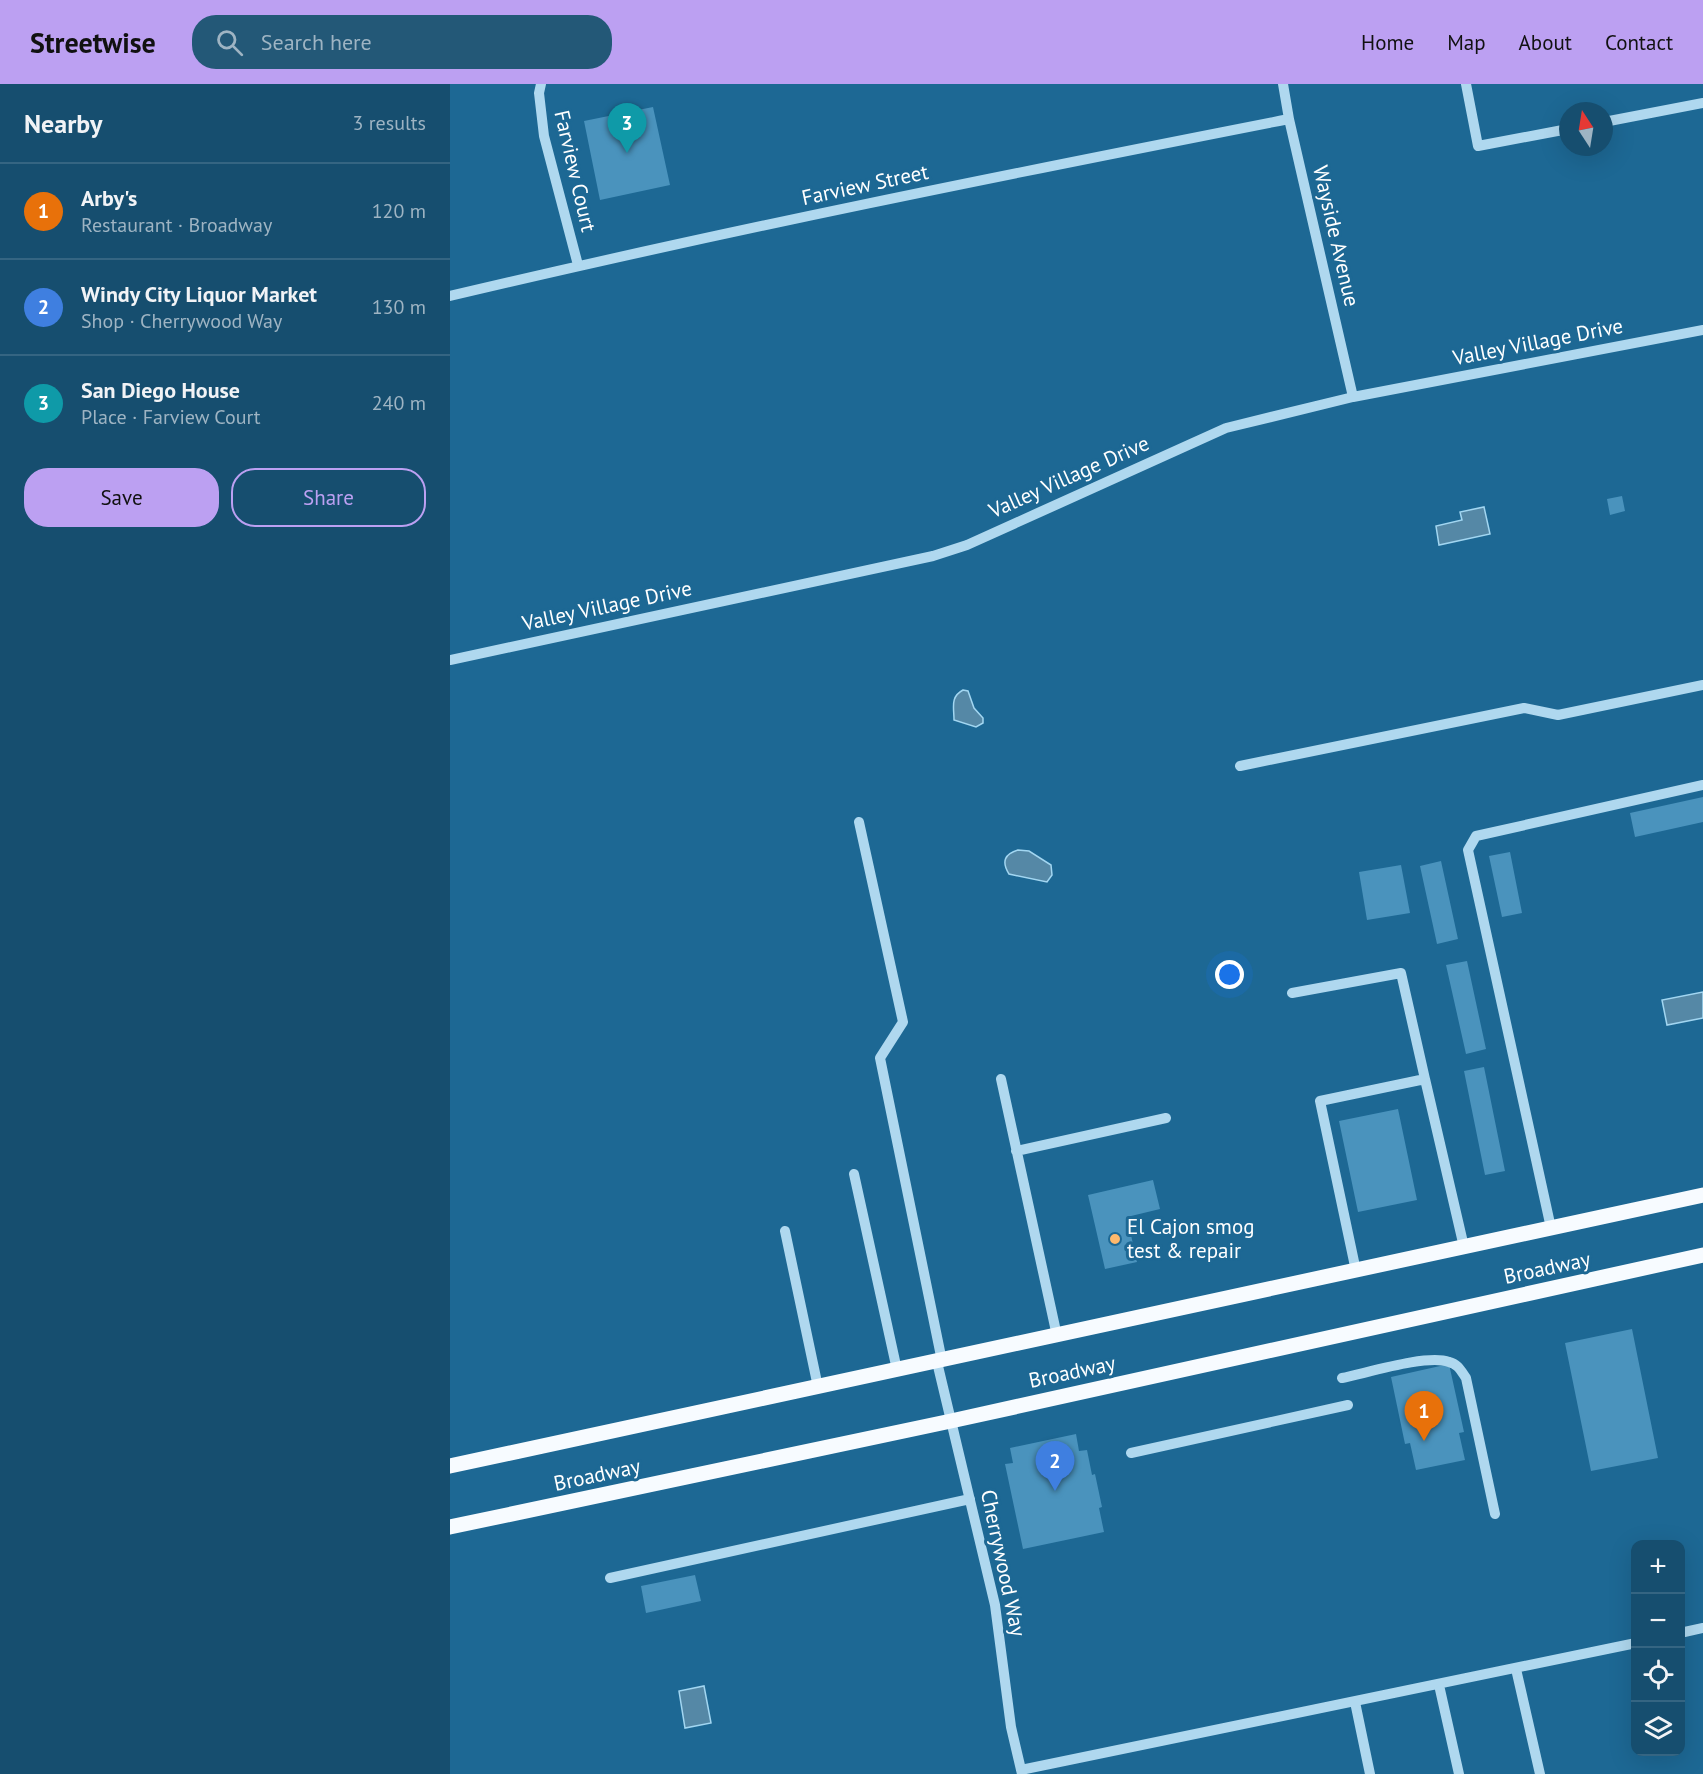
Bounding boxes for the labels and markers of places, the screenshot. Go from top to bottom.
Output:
pin: 3 [608,104,646,153]
place label: El Cajon smog test & repair [1127,1213,1254,1264]
marker: El Cajon smog test & repair [1108,1232,1122,1246]
pin: 1 [1404,1392,1444,1441]
pin: 2 [1036,1442,1074,1491]

